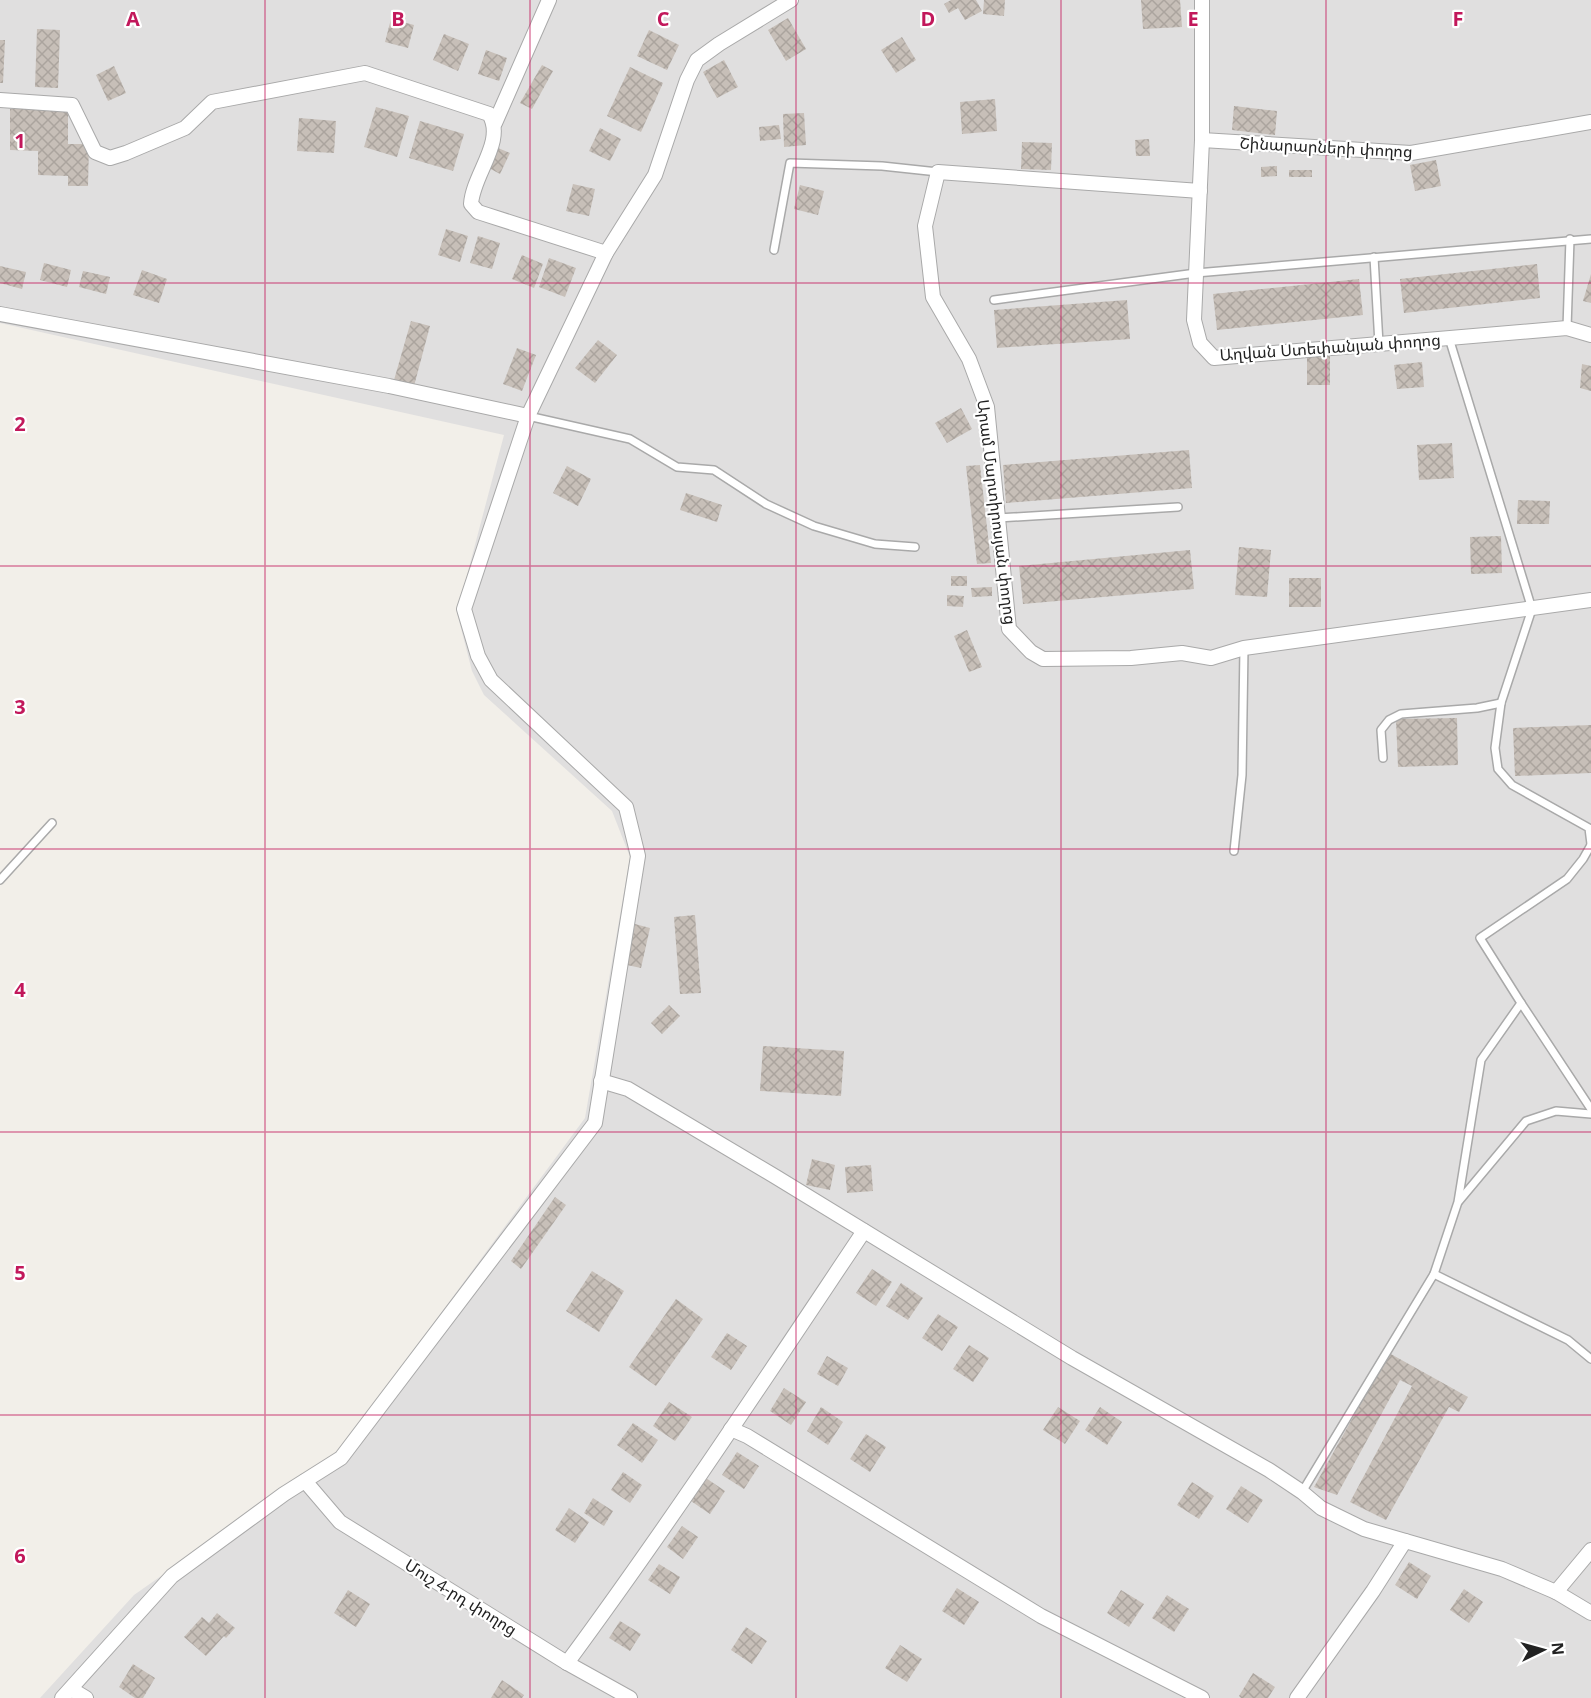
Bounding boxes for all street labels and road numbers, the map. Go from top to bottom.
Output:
street label: Շինարարների փողոց [1239,131,1413,163]
street label: Աղվան Ստեփանյան փողոց [1219,328,1441,366]
street label: Արամ Մարտիրոսյան փողոց [972,398,1022,626]
street label: Մուշ 4-րդ փողոց [401,1554,521,1640]

